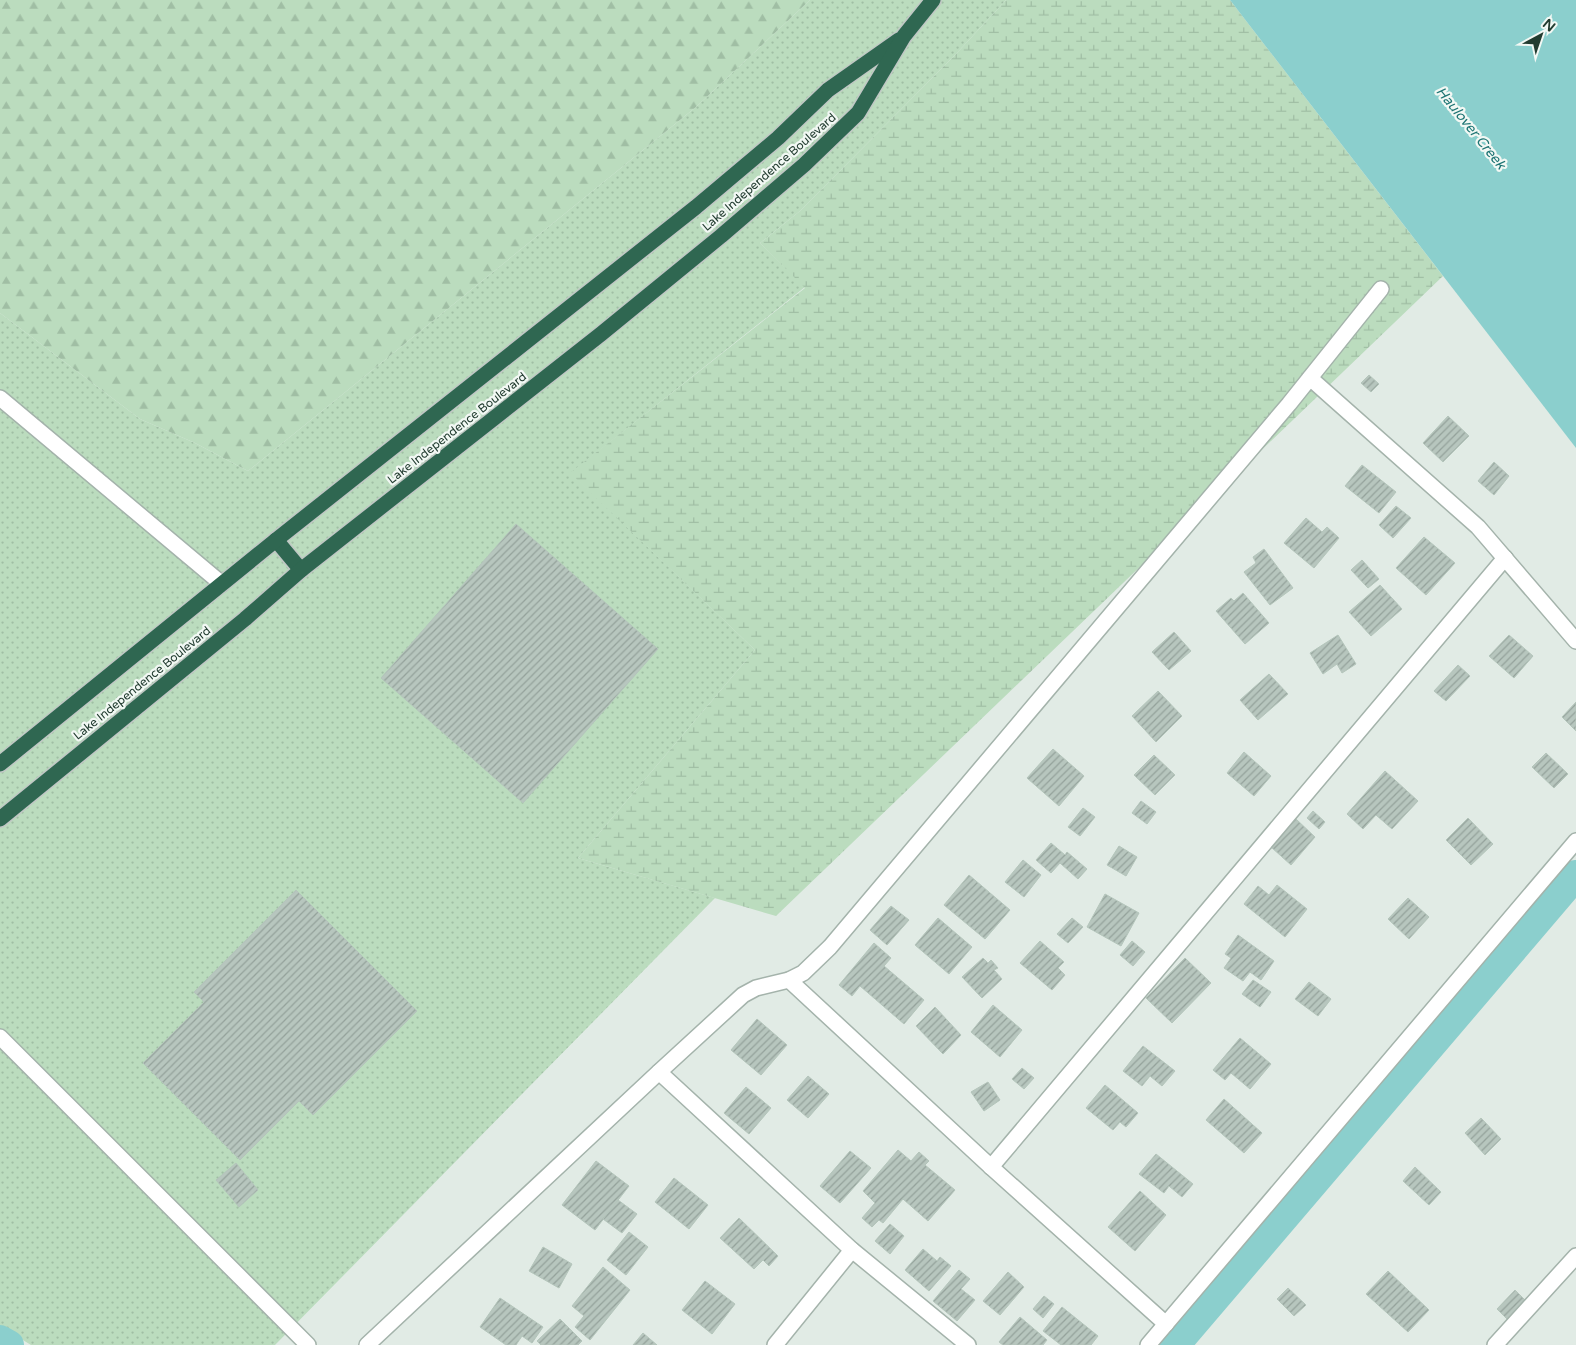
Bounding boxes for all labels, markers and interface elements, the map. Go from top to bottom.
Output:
north arrow [1516,10,1566,60]
text: N [1539,15,1559,36]
water label: Haulover Creek [1433,83,1510,174]
street label: Lake Independence Boulevard [699,110,839,234]
street label: Lake Independence Boulevard [385,369,529,487]
street label: Lake Independence Boulevard [71,623,213,743]

